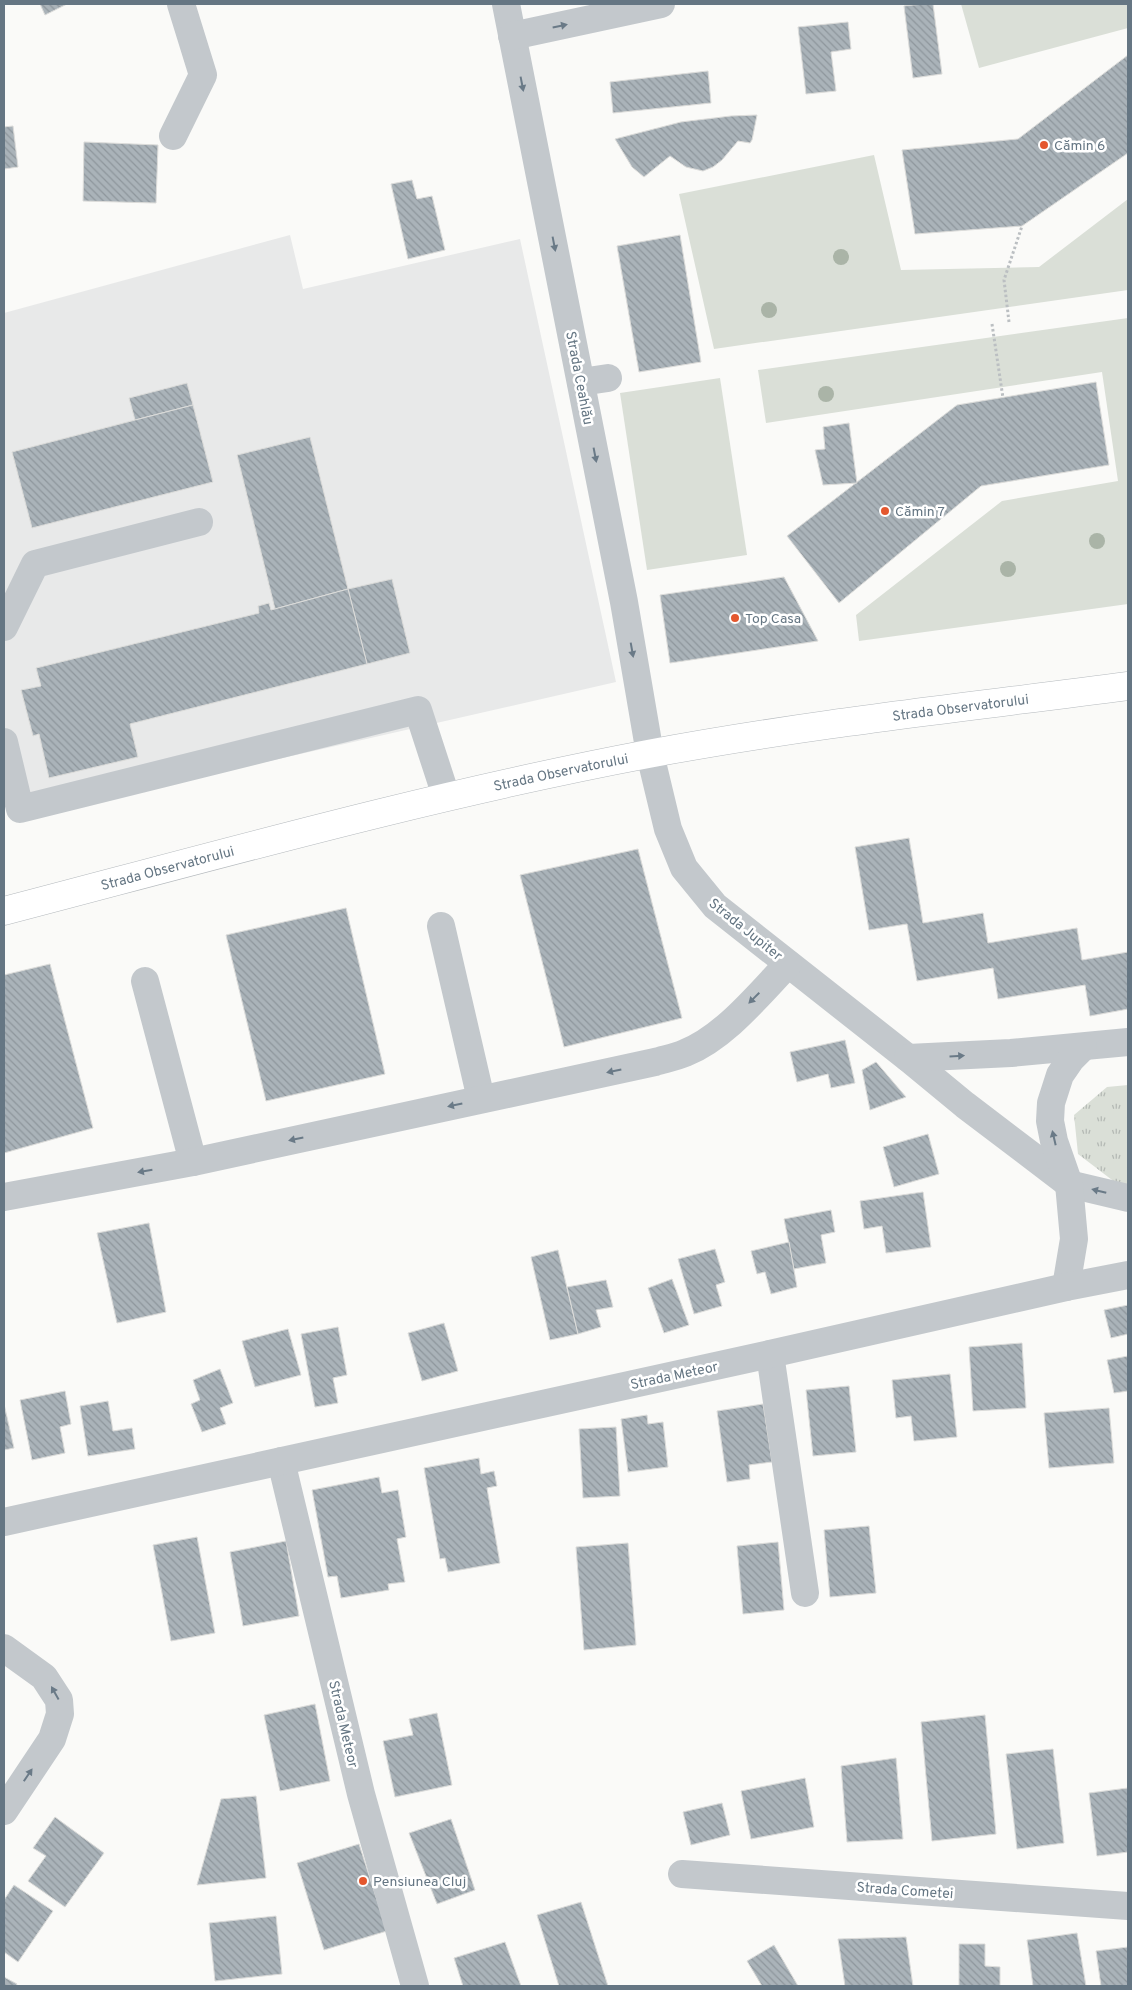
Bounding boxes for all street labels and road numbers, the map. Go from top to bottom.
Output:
street label: Strada Ceahlău [561,330,596,427]
street label: Strada Observatorului [891,692,1030,726]
street label: Strada Observatorului [492,751,630,796]
street label: Strada Observatorului [99,844,236,895]
street label: Strada Jupiter [705,895,786,965]
street label: Strada Meteor [629,1359,720,1394]
street label: Strada Meteor [324,1679,361,1770]
street label: Strada Cometei [856,1880,954,1903]

